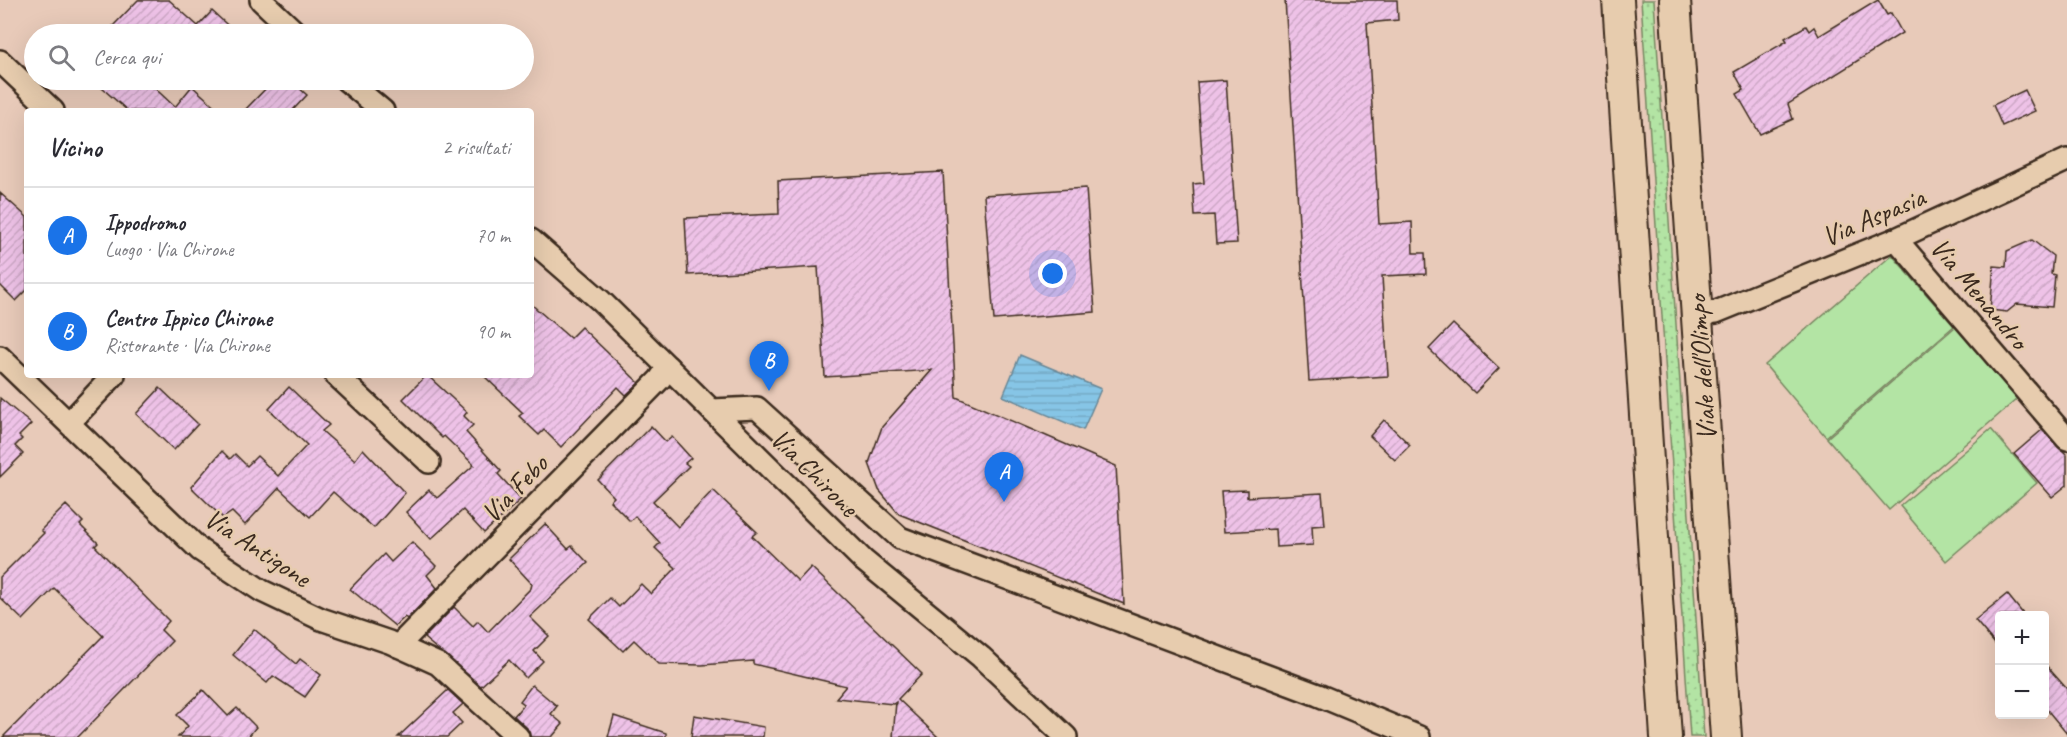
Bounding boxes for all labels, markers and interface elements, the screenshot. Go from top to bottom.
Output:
search box [24,24,534,90]
icon: search [45,41,78,74]
text: Cerca qui [93,43,161,71]
text: Vicino [48,131,102,164]
text: 2 risultati [442,135,510,160]
street label: Via Aspasia [1816,178,1932,254]
text: Ippodromo [105,209,185,237]
text: A [62,223,73,248]
text: 70 m [476,223,510,248]
street label: Via Menandro [1923,231,2038,359]
text: Luogo · Via Chirone [105,237,234,262]
your location [1038,259,1067,288]
street label: Viale dell'Olimpo [1679,291,1724,442]
text: Centro Ippico Chirone [105,305,272,333]
text: B [62,319,73,344]
text: 90 m [476,319,510,344]
text: Ristorante · Via Chirone [105,333,270,358]
pin: B [750,342,788,391]
street label: Via Chirone [763,421,867,525]
street label: Via Febo [474,445,557,530]
pin: A [984,452,1024,502]
street label: Via Antigone [198,500,319,596]
map controls [1995,611,2049,719]
button: + [1995,611,2049,665]
button: − [1995,665,2049,719]

